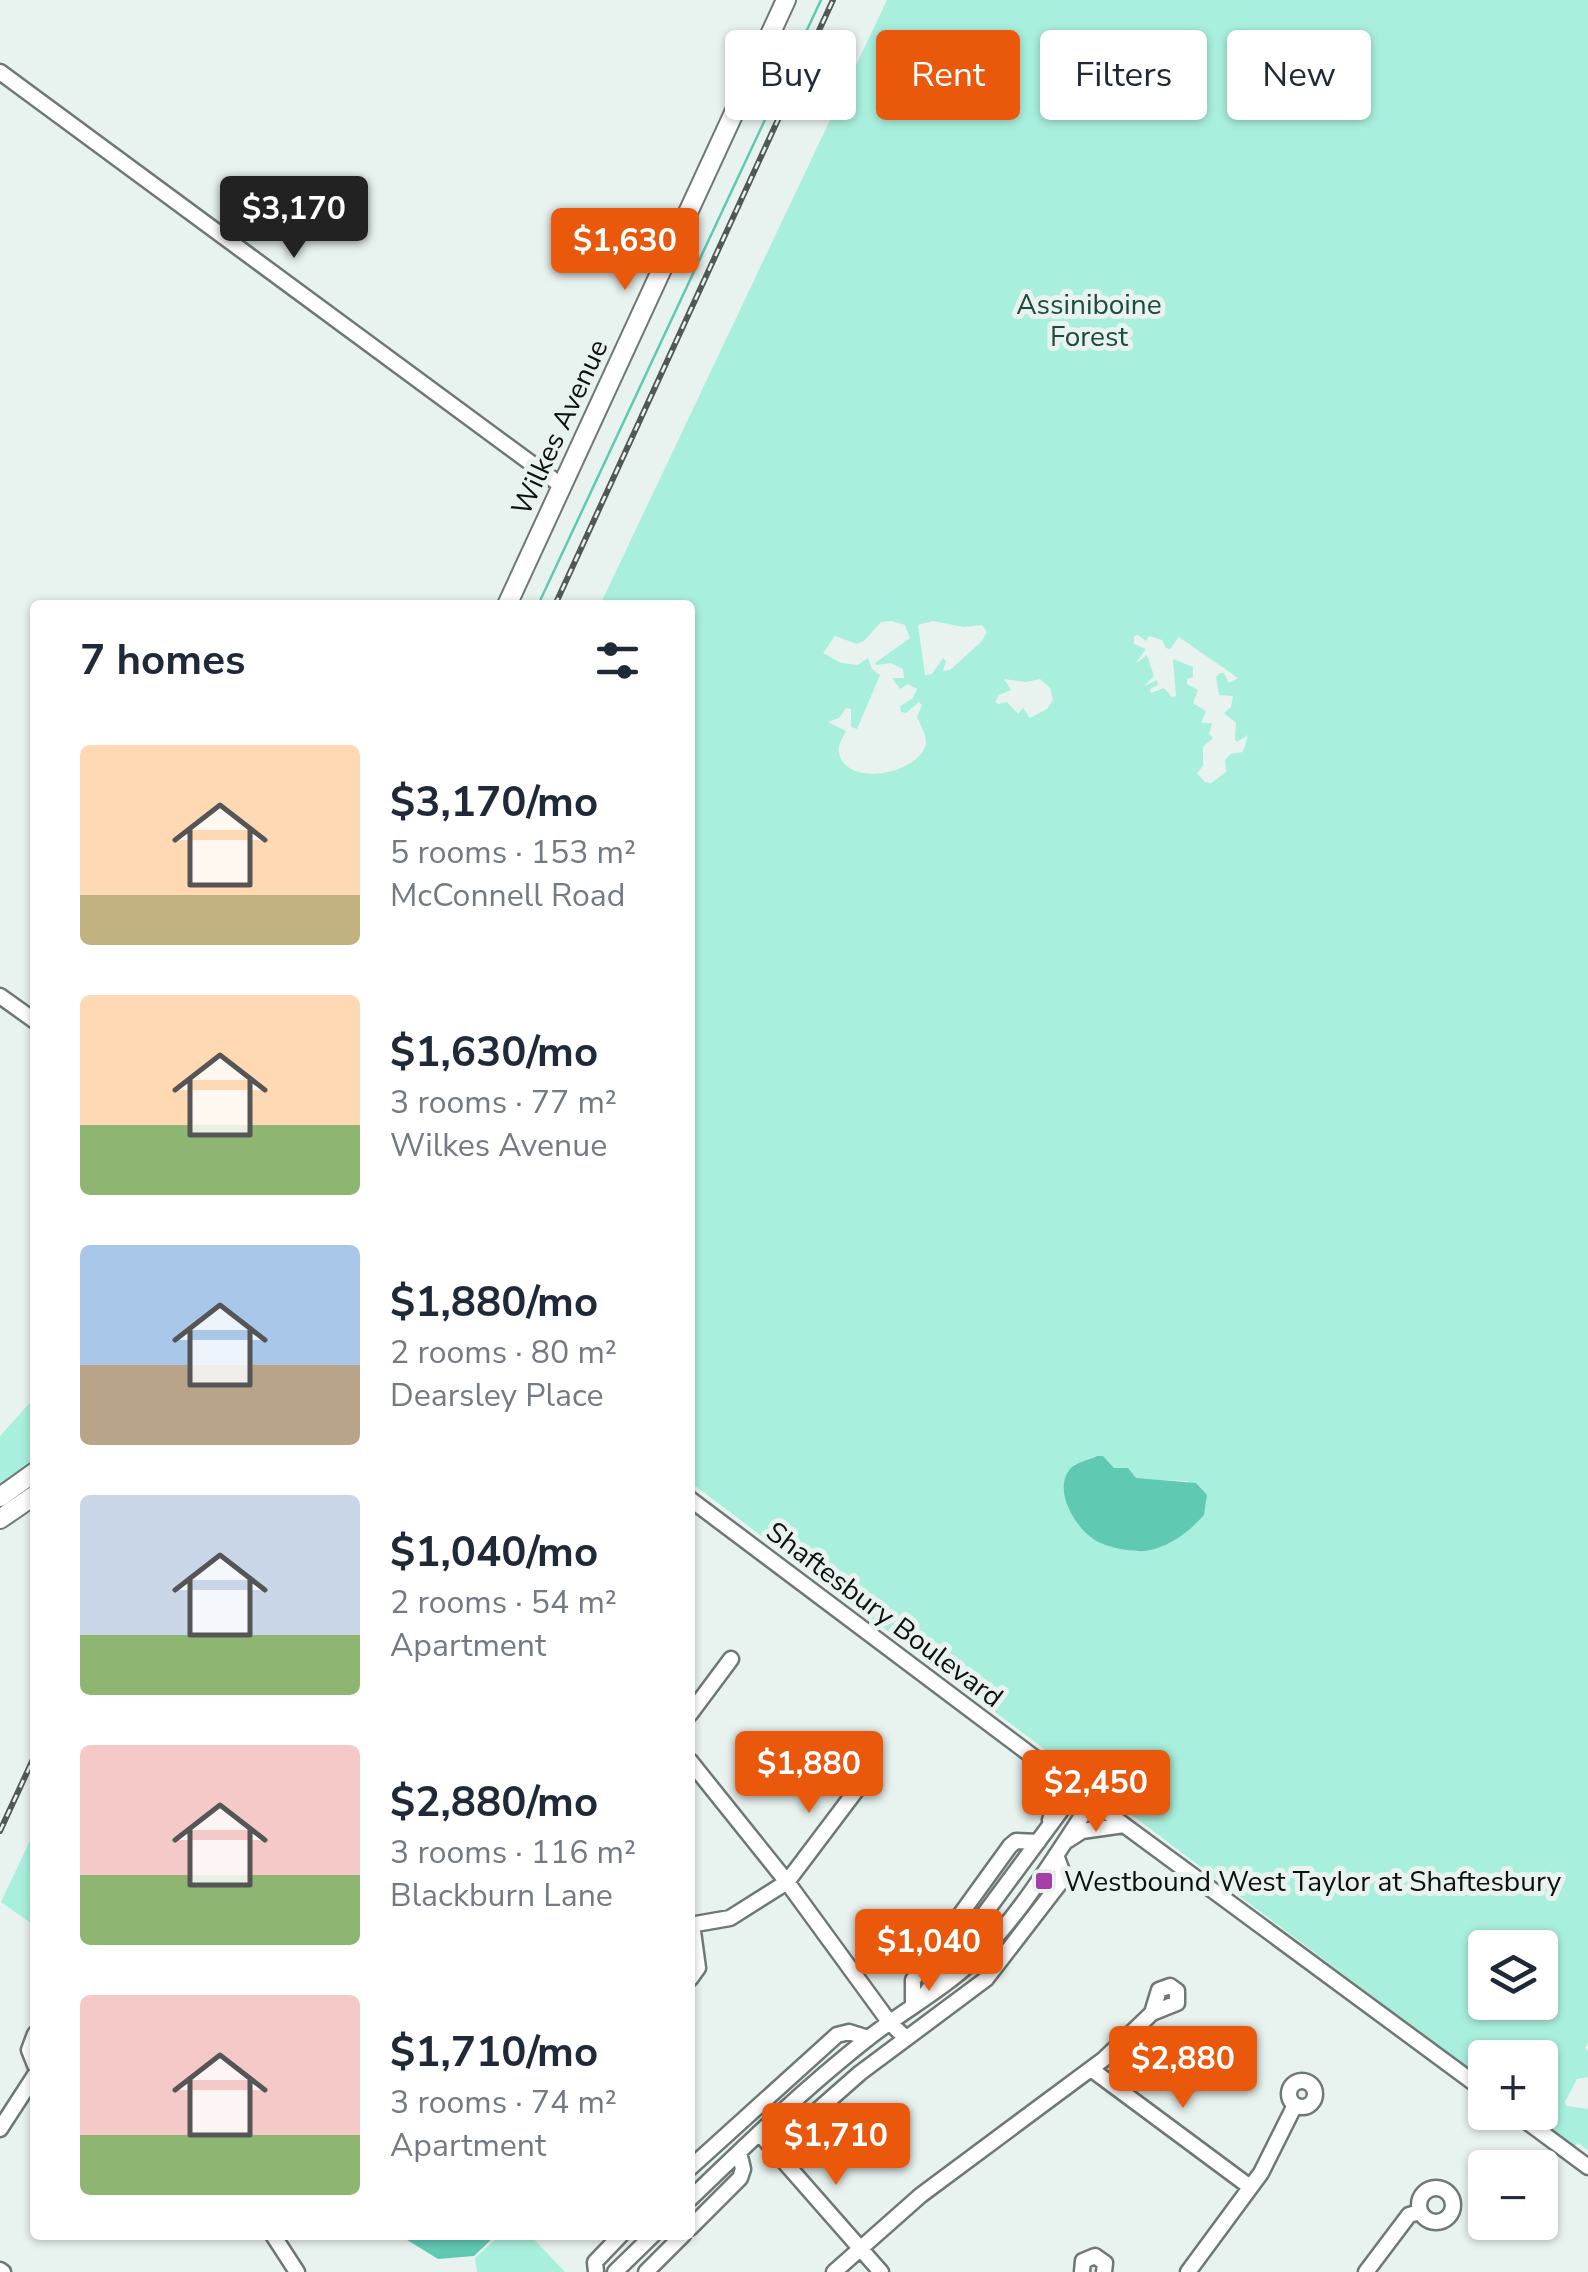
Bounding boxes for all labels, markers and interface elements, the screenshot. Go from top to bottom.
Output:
chip: Buy [725,30,856,120]
chip: Rent [876,30,1020,120]
chip: Filters [1040,30,1207,120]
chip: New [1227,30,1371,120]
pin: $3,170 [213,176,375,261]
text: $3,170 [242,187,346,230]
pin: $1,630 [544,208,706,293]
text: $1,630 [573,219,677,262]
park label: Assiniboine Forest [1016,286,1162,356]
street label: Wilkes Avenue [503,333,617,522]
text: 7 homes [80,632,245,689]
icon: filters [590,633,645,688]
text: $3,170/mo [390,774,598,831]
icon: home [160,785,280,905]
text: 5 rooms · 153 m² [390,831,636,874]
text: McConnell Road [390,874,625,917]
text: $1,630/mo [390,1024,598,1081]
icon: home [160,1035,280,1155]
text: 3 rooms · 77 m² [390,1081,617,1124]
text: Wilkes Avenue [390,1124,607,1167]
text: $1,880/mo [390,1274,598,1331]
icon: home [160,1285,280,1405]
text: 2 rooms · 80 m² [390,1331,617,1374]
text: Dearsley Place [390,1374,603,1417]
street label: Shaftesbury Boulevard [758,1513,1011,1716]
text: $1,040/mo [390,1524,598,1581]
icon: home [160,1535,280,1655]
text: 2 rooms · 54 m² [390,1581,617,1624]
text: Apartment [390,1624,546,1667]
pin: $1,880 [728,1731,890,1816]
text: $1,880 [757,1742,861,1785]
pin: $2,450 [1015,1750,1177,1835]
text: $2,450 [1044,1761,1148,1804]
text: $2,880/mo [390,1774,598,1831]
icon: home [160,1785,280,1905]
text: 3 rooms · 116 m² [390,1831,636,1874]
place label: Westbound West Taylor at Shaftesbury [1064,1863,1562,1901]
marker: Westbound West Taylor at Shaftesbury [1033,1870,1055,1892]
text: Blackburn Lane [390,1874,613,1917]
pin: $1,040 [848,1909,1010,1994]
text: $1,040 [877,1920,981,1963]
map controls [1468,1930,1558,2240]
button: layers [1468,1930,1558,2020]
text: $1,710/mo [390,2024,598,2081]
pin: $2,880 [1102,2026,1264,2111]
icon: home [160,2035,280,2155]
text: $2,880 [1131,2037,1235,2080]
button: + [1468,2040,1558,2130]
text: 3 rooms · 74 m² [390,2081,617,2124]
pin: $1,710 [755,2103,917,2188]
text: $1,710 [784,2114,888,2157]
text: Apartment [390,2124,546,2167]
button: − [1468,2150,1558,2240]

